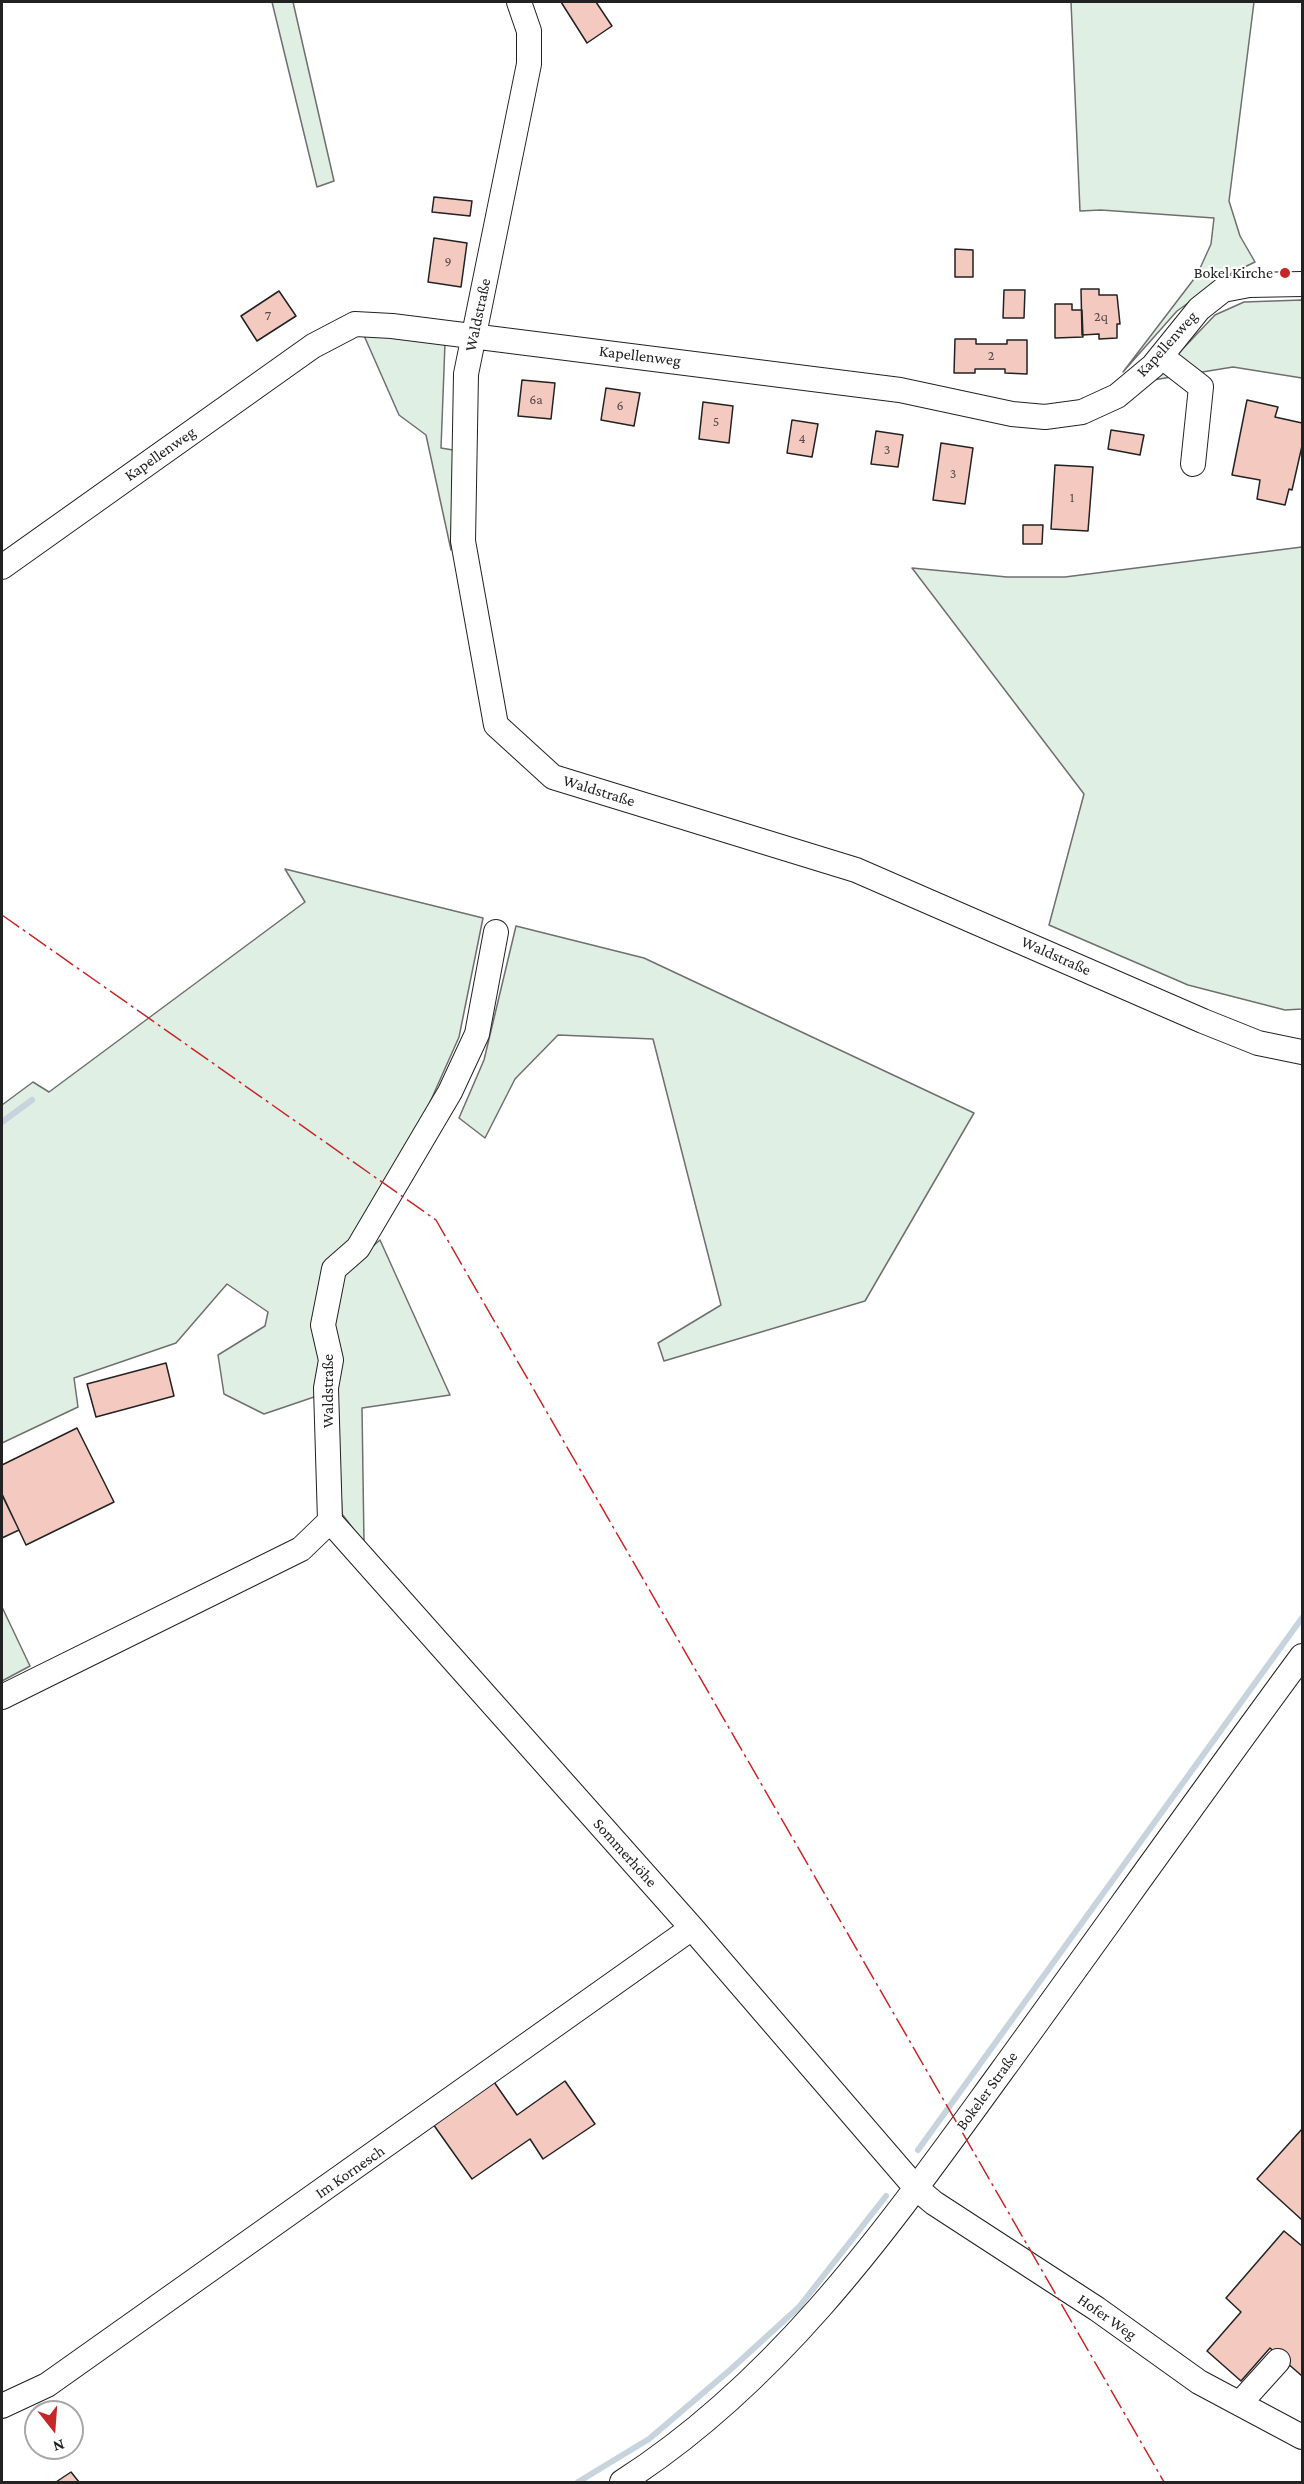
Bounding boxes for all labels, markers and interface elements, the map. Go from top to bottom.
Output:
house number: 9 [444,254,452,270]
place label: Bokel Kirche [1194,263,1273,283]
marker: Bokel Kirche [1278,266,1292,280]
street label: Waldstraße [461,277,495,353]
street label: Kapellenweg [1132,307,1202,381]
house number: 7 [265,308,271,324]
house number: 2q [1094,309,1108,325]
street label: Kapellenweg [598,341,682,371]
house number: 2 [988,348,994,364]
house number: 6a [529,392,543,408]
house number: 6 [616,398,624,414]
house number: 5 [713,414,719,430]
street label: Kapellenweg [121,423,199,485]
house number: 4 [798,431,806,447]
house number: 3 [884,442,890,458]
house number: 3 [950,466,956,482]
house number: 1 [1070,490,1074,506]
street label: Waldstraße [561,771,637,811]
street label: Waldstraße [1018,932,1094,980]
street label: Waldstraße [318,1354,338,1428]
street label: Sommerhöhe [589,1815,661,1891]
street label: Bokeler Straße [952,2048,1022,2134]
street label: Im Kornesch [312,2141,388,2203]
street label: Hofer Weg [1074,2290,1140,2344]
north arrow [24,2400,84,2460]
text: N [51,2436,67,2456]

